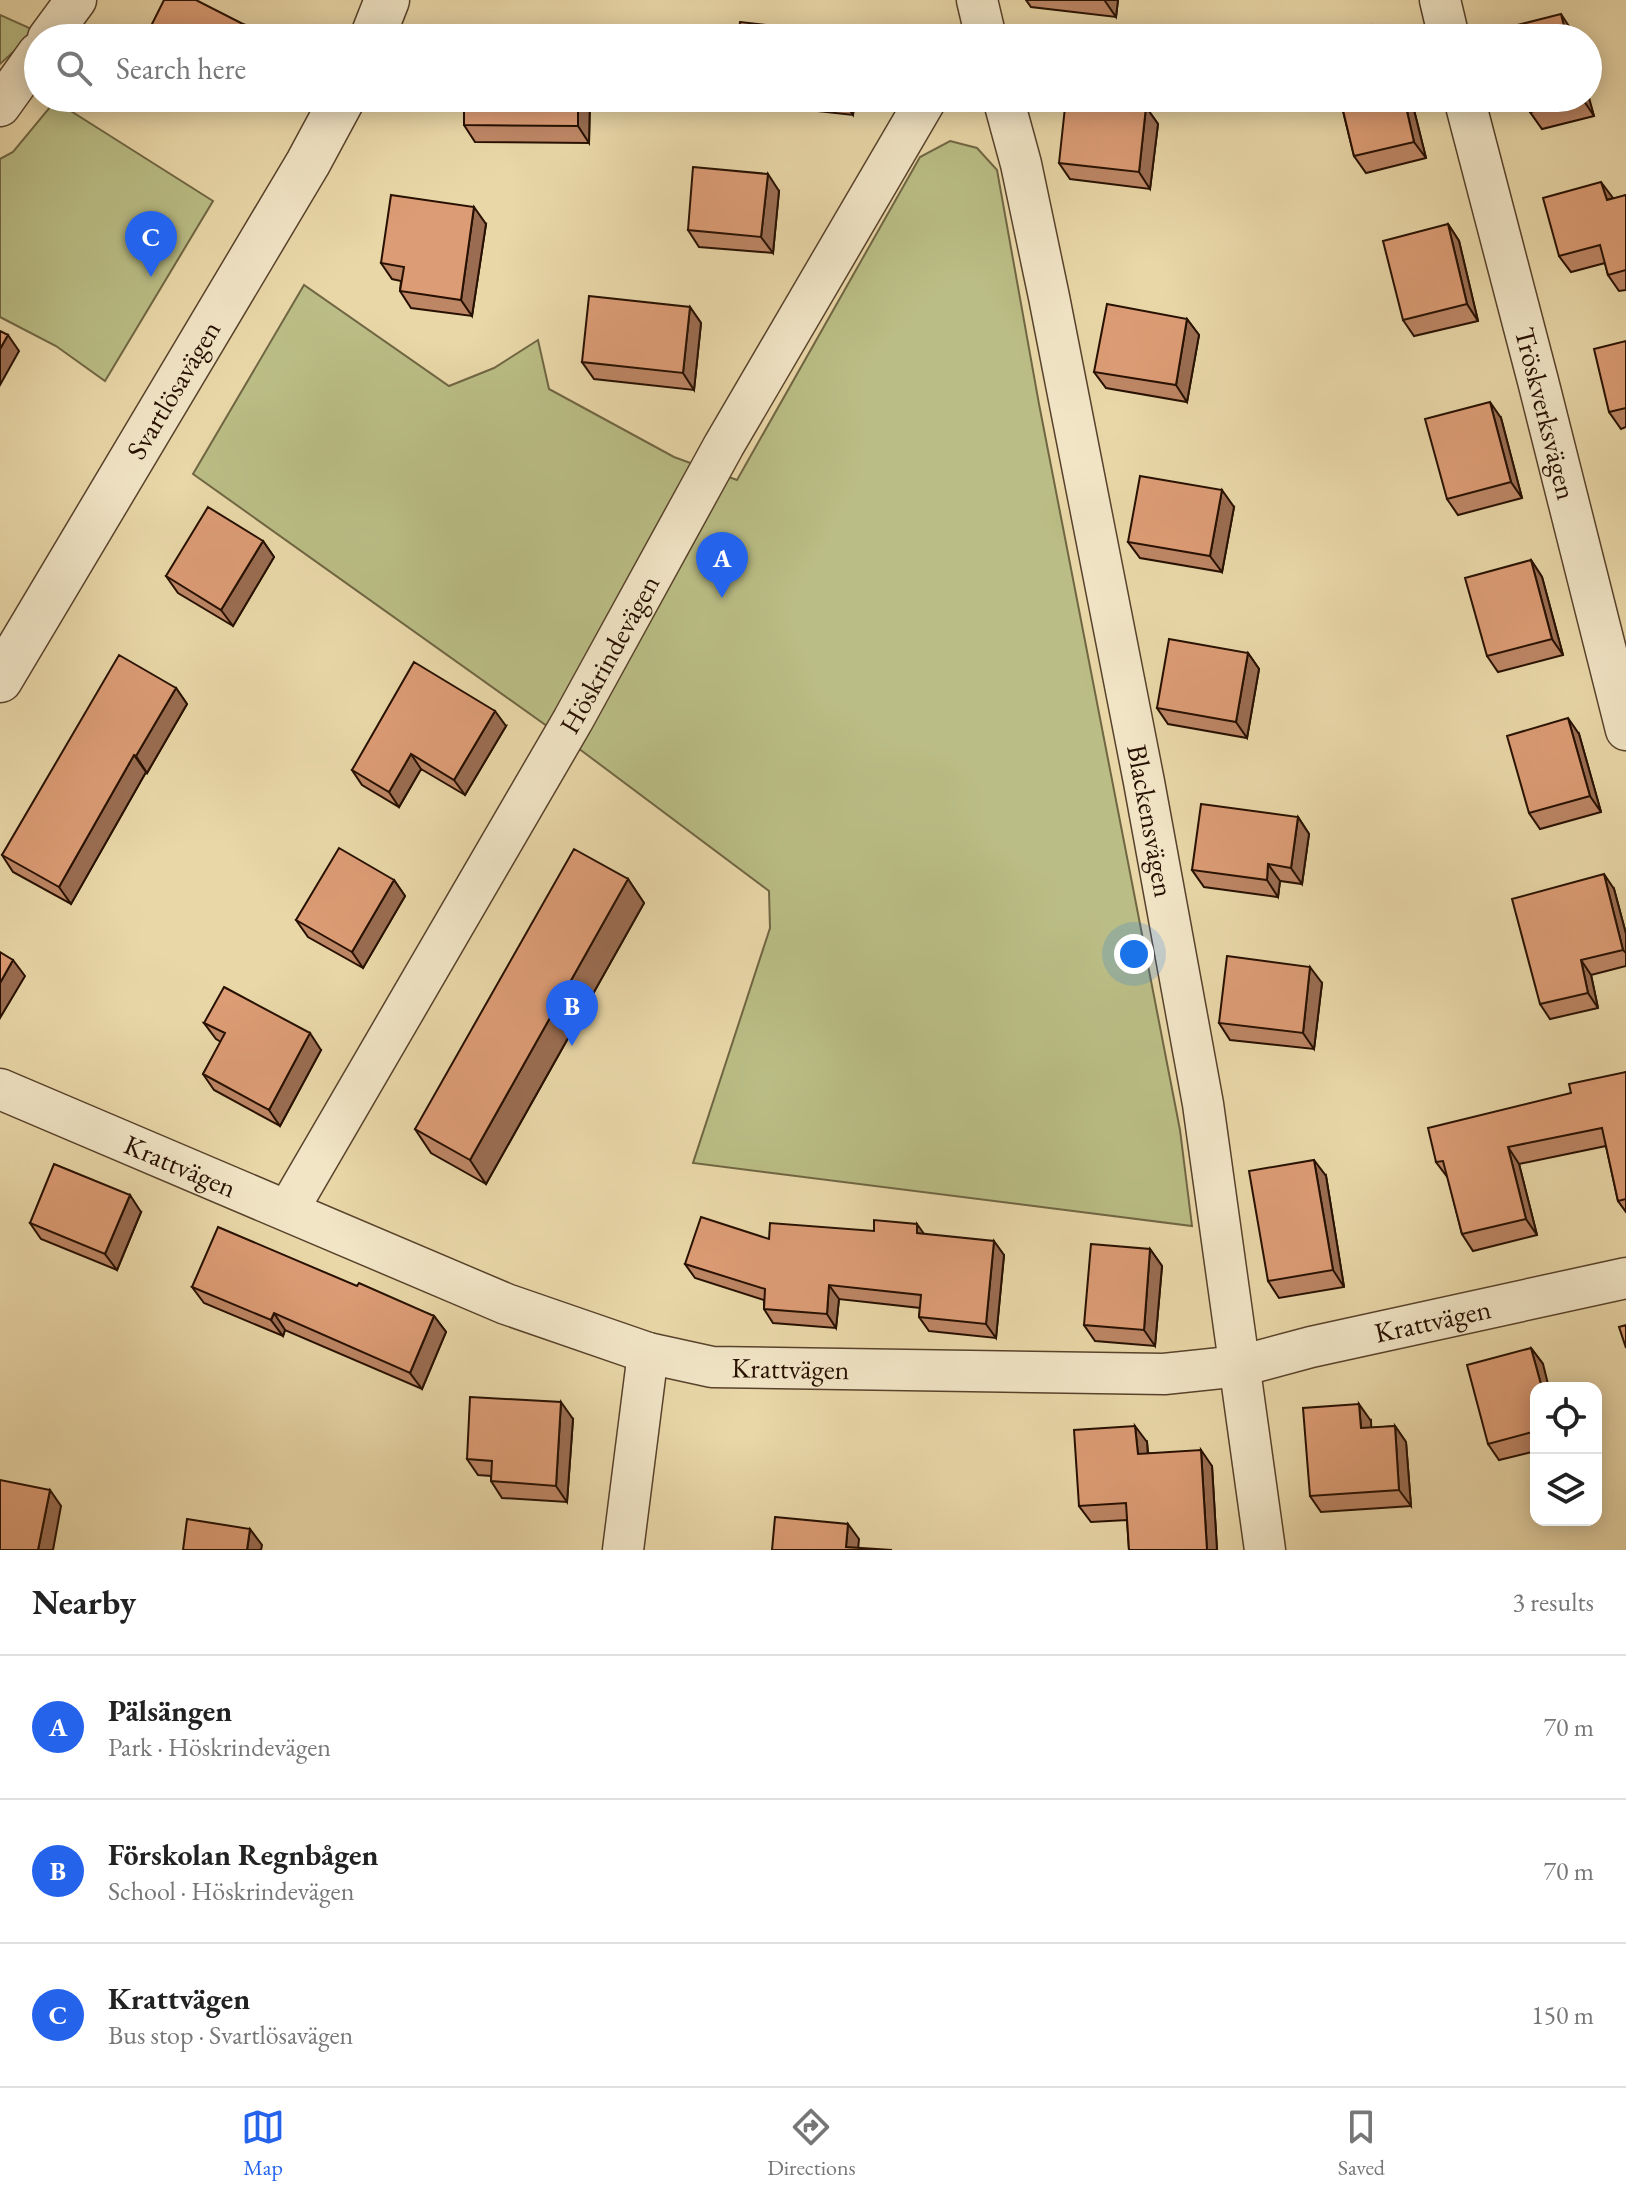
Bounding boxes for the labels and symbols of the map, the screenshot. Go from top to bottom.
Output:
pin: C [125,211,177,277]
street label: Svartlösavägen [118,313,228,466]
street label: Tröskverksvägen [1507,324,1585,504]
pin: A [696,532,748,598]
street label: Höskrindevägen [551,568,667,740]
street label: Blackensvägen [1119,741,1183,900]
your location [1114,934,1154,974]
pin: B [546,980,598,1046]
street label: Krattvägen [119,1126,242,1205]
street label: Krattvägen [1371,1290,1494,1351]
street label: Krattvägen [731,1349,850,1387]

